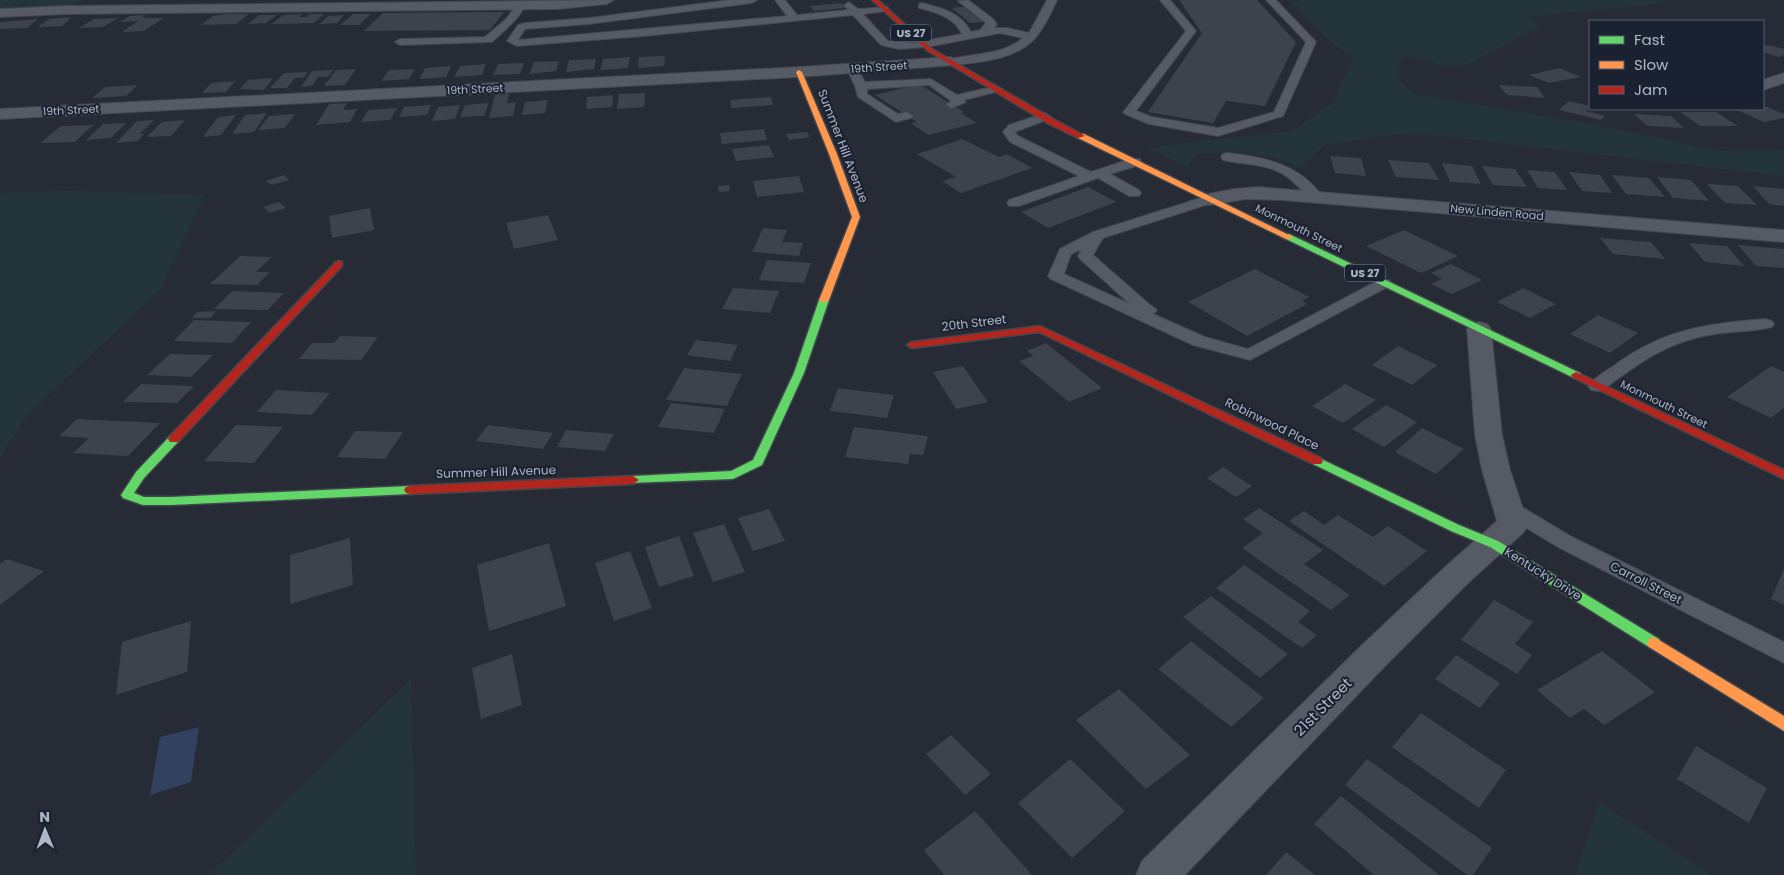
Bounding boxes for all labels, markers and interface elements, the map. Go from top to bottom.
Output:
legend [1589,20,1764,110]
road number: US 27 [891,24,931,42]
text: Fast [1634,29,1665,50]
text: Slow [1634,54,1669,75]
street label: 19th Street [850,57,908,77]
text: Jam [1634,79,1668,100]
street label: 19th Street [446,80,504,98]
street label: Summer Hill Avenue [814,87,873,205]
street label: 19th Street [42,101,100,119]
street label: Monmouth Street [1253,200,1345,256]
street label: New Linden Road [1450,200,1544,224]
road number: US 27 [1345,264,1385,282]
street label: 20th Street [941,310,1007,335]
street label: Monmouth Street [1618,376,1710,432]
street label: Robinwood Place [1222,393,1322,454]
street label: Summer Hill Avenue [436,461,556,482]
street label: Kentucky Drive [1501,543,1585,604]
street label: Carroll Street [1608,557,1685,608]
street label: 21st Street [1289,673,1356,740]
north arrow [20,805,70,855]
text: N [39,807,50,827]

